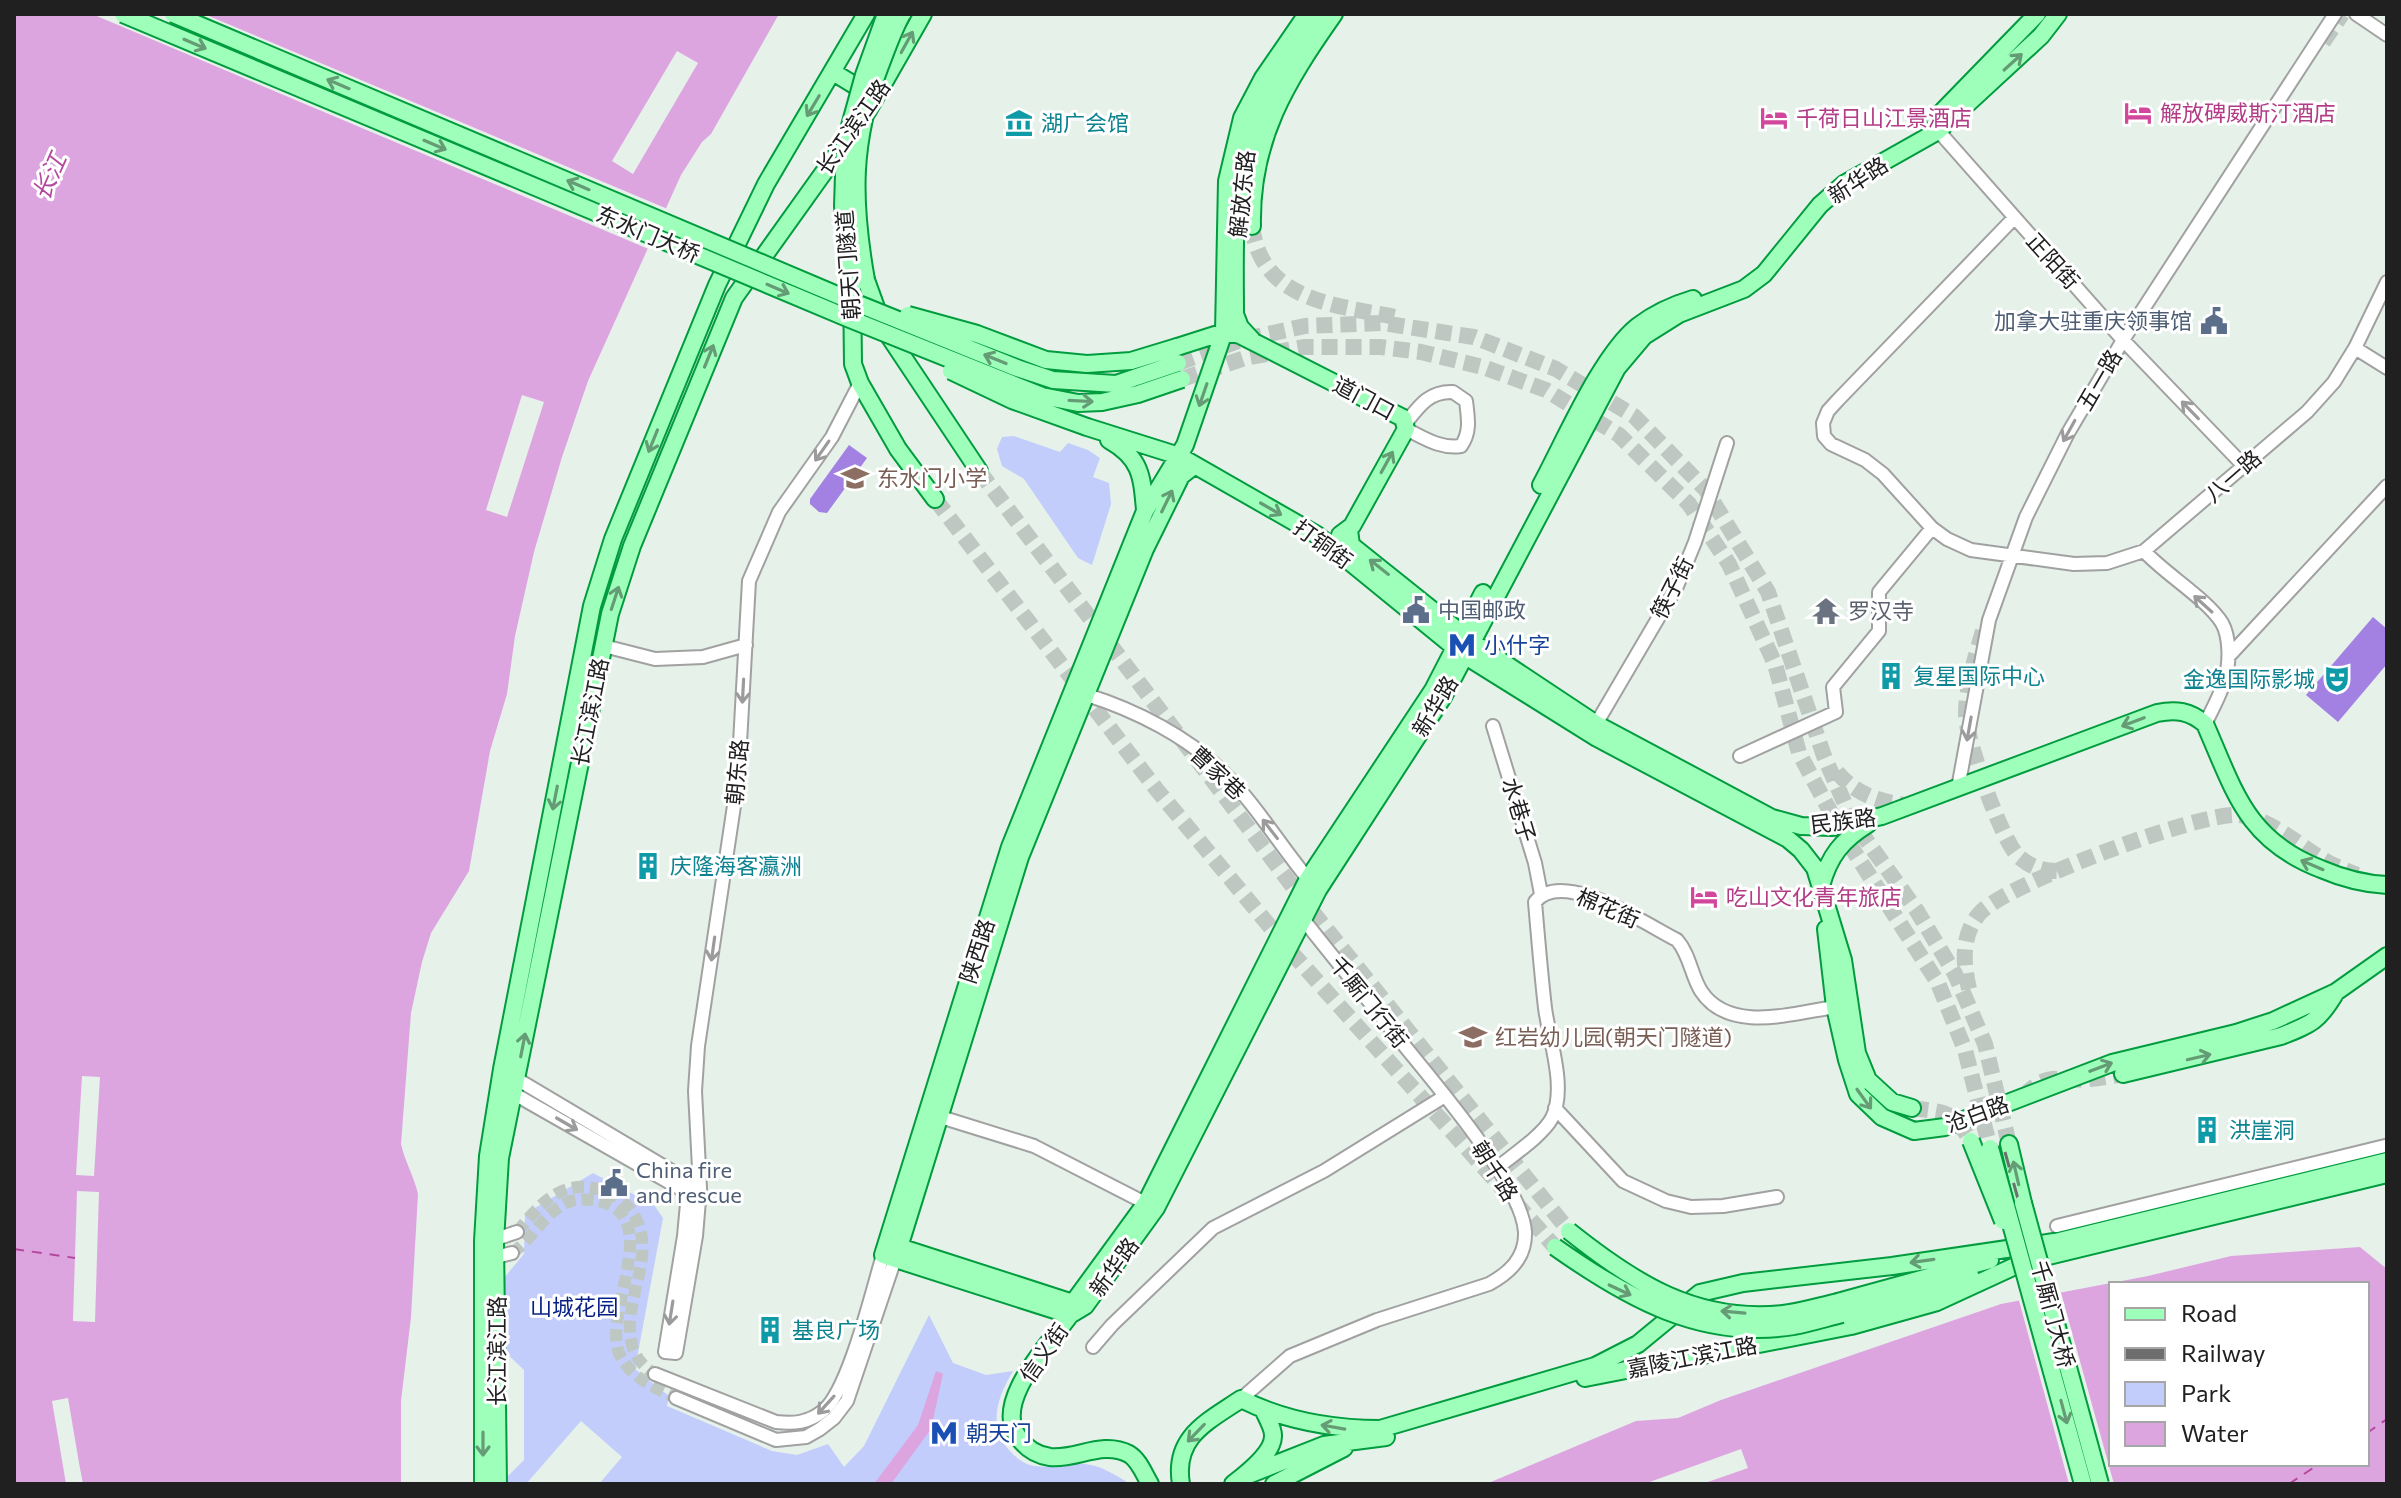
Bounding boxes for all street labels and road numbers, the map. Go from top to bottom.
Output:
street label: 长江滨江路 [810,74,895,180]
street label: 解放东路 [1223,149,1260,239]
street label: 新华路 [1823,150,1893,209]
street label: 东水门大桥 [592,200,704,267]
street label: 朝天门隧道 [830,209,865,321]
street label: 正阳街 [2021,227,2085,294]
street label: 五一路 [2070,344,2127,415]
street label: 道门口 [1329,370,1400,425]
street label: 八一路 [2199,444,2266,507]
street label: 打铜街 [1289,513,1358,574]
street label: 筷子街 [1645,552,1699,623]
street label: 长江滨江路 [566,655,613,768]
street label: 新华路 [1406,670,1463,741]
street label: 朝东路 [720,738,753,806]
street label: 曹家巷 [1185,740,1252,805]
street label: 水巷子 [1497,774,1542,845]
street label: 民族路 [1809,803,1877,838]
street label: 棉花街 [1573,882,1644,933]
street label: 陕西路 [953,915,1000,986]
street label: 千厮门行街 [1324,950,1414,1053]
street label: 沧白路 [1941,1090,2012,1138]
street label: 朝千路 [1466,1136,1524,1206]
street label: 新华路 [1083,1232,1144,1301]
street label: 千厮门大桥 [2026,1257,2081,1370]
street label: 长江滨江路 [483,1296,510,1406]
street label: 信义街 [1014,1318,1074,1387]
street label: 嘉陵江滨江路 [1625,1331,1759,1382]

